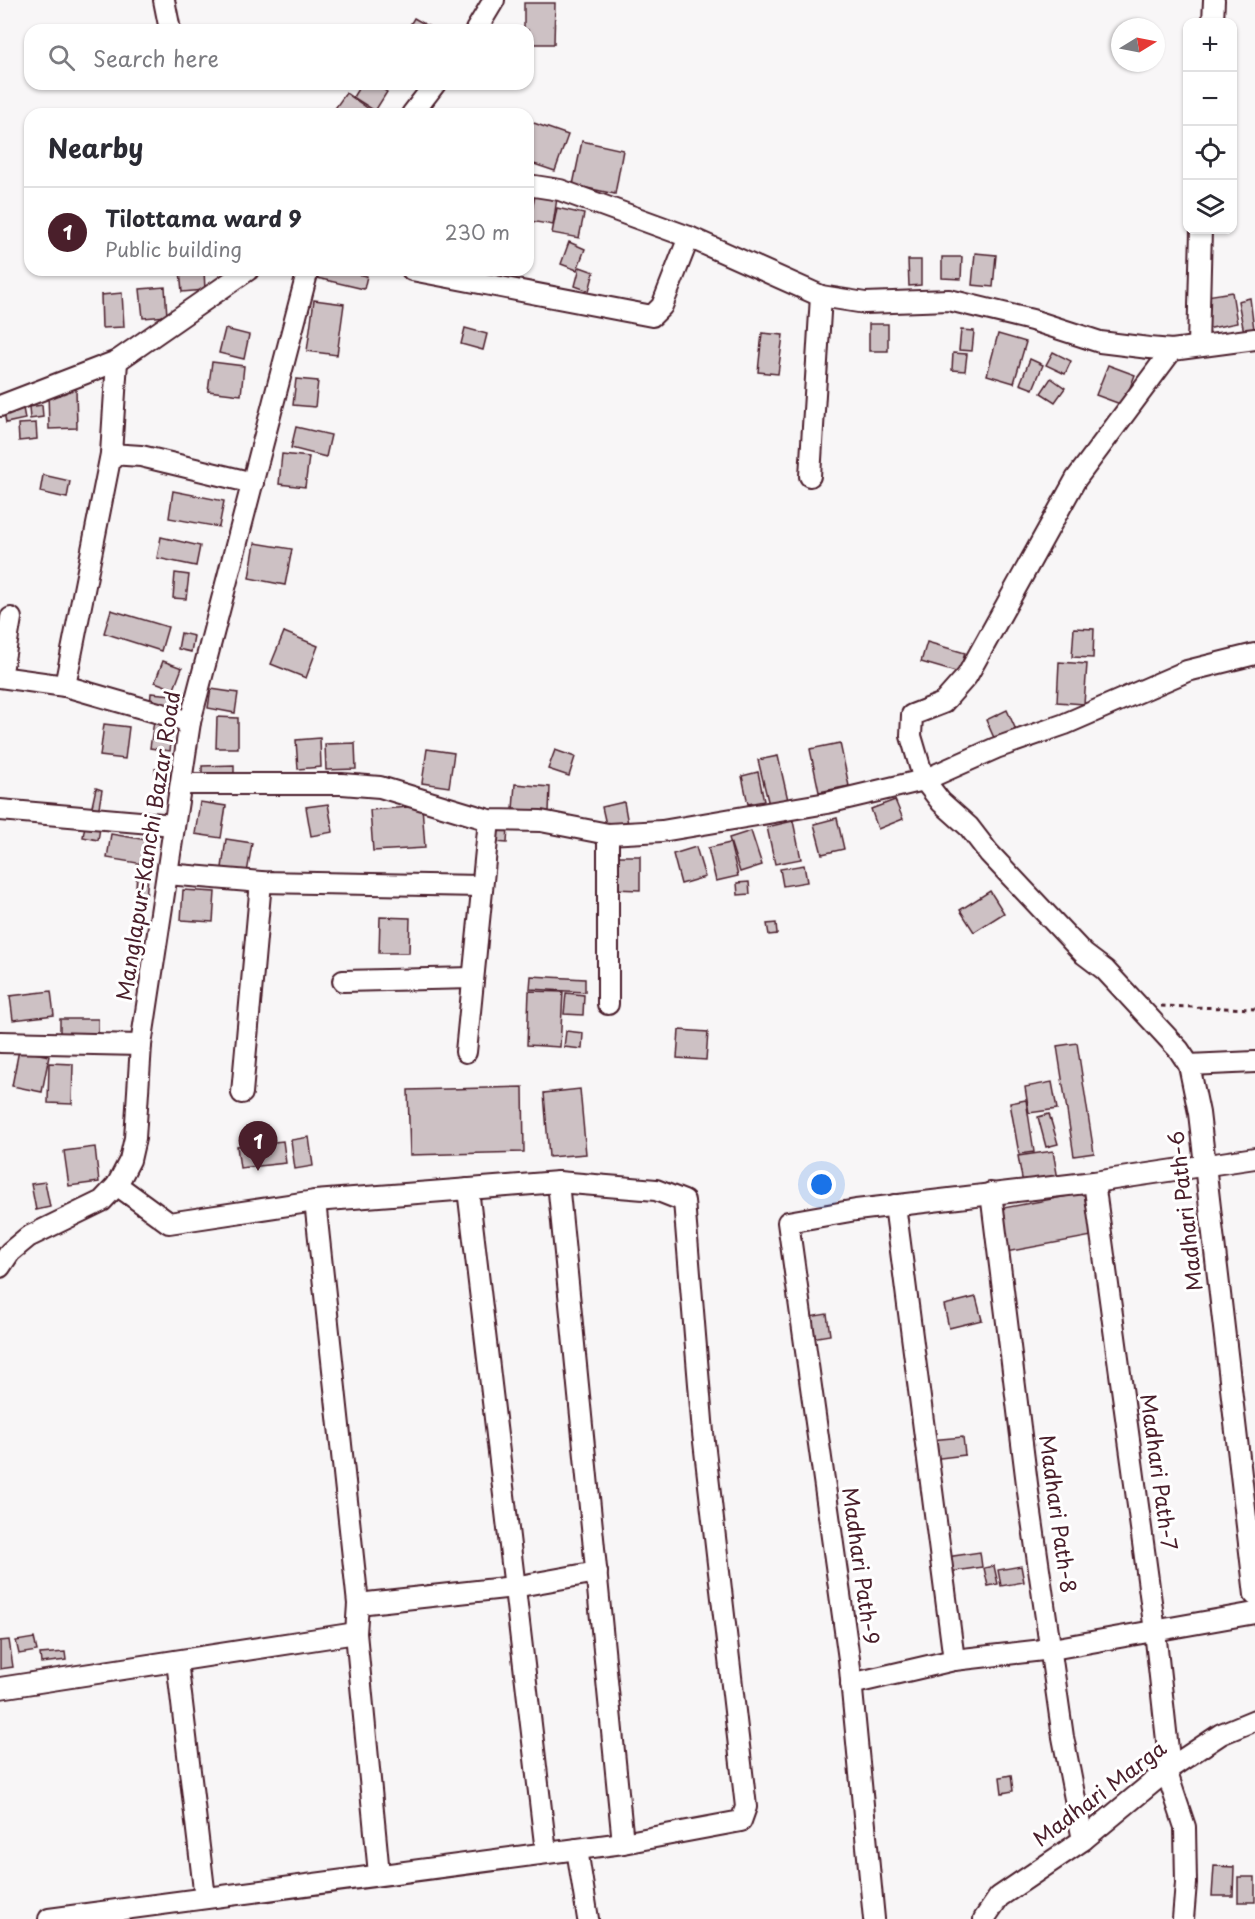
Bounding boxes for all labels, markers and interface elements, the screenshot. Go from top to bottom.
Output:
north arrow [1111,18,1165,72]
map controls [1183,18,1237,234]
button: + [1183,18,1237,72]
search box [24,24,534,90]
icon: search [45,41,78,74]
text: Search here [93,41,219,74]
button: − [1183,72,1237,126]
button: locate [1183,126,1237,180]
text: Nearby [48,128,143,167]
button: layers [1183,180,1237,234]
text: Tilottama ward 9 [105,201,302,234]
text: 1 [63,217,72,247]
text: 230 m [445,217,510,247]
text: Public building [105,234,242,264]
street label: Manglapur-Kanchi Bazar Road [107,688,187,1003]
pin: 1 [238,1122,278,1171]
street label: Madhari Path-6 [1158,1129,1210,1293]
your location [807,1170,836,1199]
street label: Madhari Path-7 [1133,1391,1187,1552]
street label: Madhari Path-8 [1032,1433,1086,1595]
street label: Madhari Path-9 [835,1485,889,1647]
street label: Madhari Marga [1025,1731,1173,1853]

